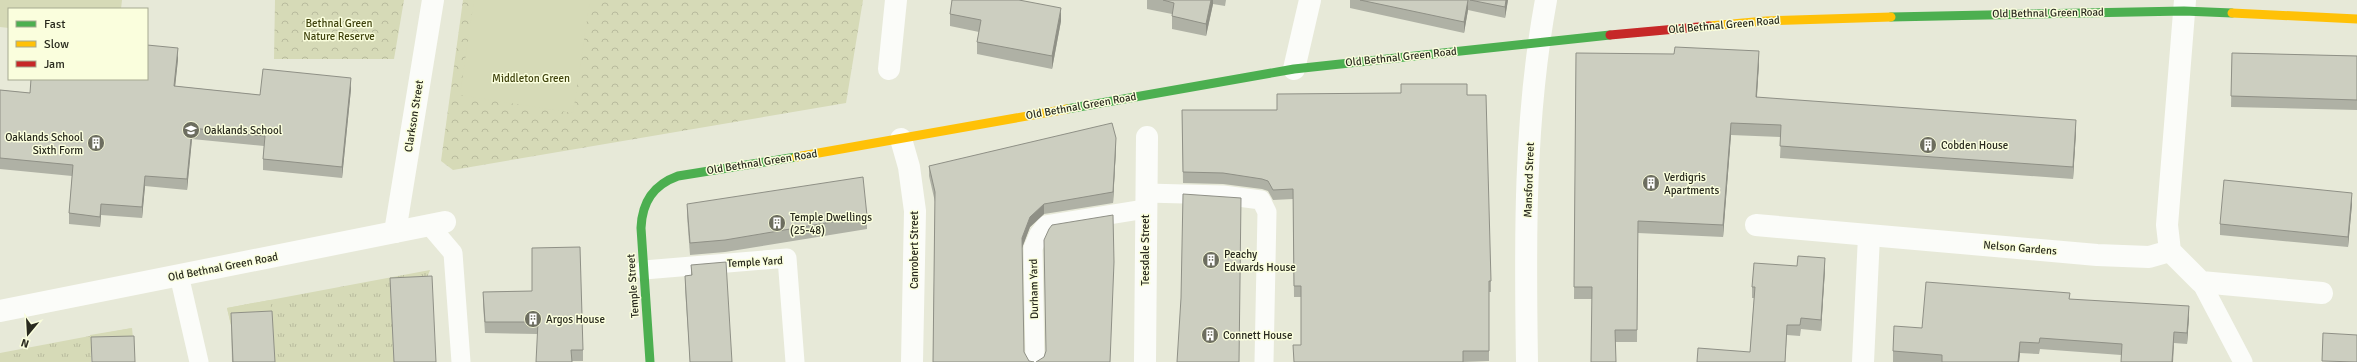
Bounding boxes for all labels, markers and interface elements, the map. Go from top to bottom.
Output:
street label: Old Bethnal Green Road [1992,6,2104,20]
legend [8,8,148,80]
street label: Old Bethnal Green Road [1668,14,1780,36]
text: Fast [44,17,65,32]
park label: Bethnal Green Nature Reserve [303,17,375,43]
text: Slow [44,37,69,52]
street label: Old Bethnal Green Road [1345,45,1457,69]
text: Jam [44,57,65,72]
park label: Middleton Green [492,72,570,85]
street label: Clarkson Street [402,79,426,153]
street label: Old Bethnal Green Road [1025,90,1137,122]
school or university icon: Oaklands School [181,120,201,140]
place label: Oaklands School [204,124,282,137]
place label: Oaklands School Sixth Form [5,131,83,157]
building icon: Oaklands School Sixth Form [86,133,106,153]
building icon: Cobden House [1918,135,1938,155]
place label: Cobden House [1941,139,2008,152]
street label: Mansford Street [1521,142,1537,218]
street label: Old Bethnal Green Road [706,147,818,177]
place label: Verdigris Apartments [1664,171,1719,197]
building icon: Verdigris Apartments [1641,173,1661,193]
place label: Temple Dwellings (25-48) [790,211,872,237]
street label: Canrobert Street [908,211,921,289]
building icon: Temple Dwellings (25-48) [767,213,787,233]
street label: Teesdale Street [1139,214,1152,286]
street label: Nelson Gardens [1983,238,2058,258]
place label: Peachy Edwards House [1224,248,1296,274]
street label: Old Bethnal Green Road [167,250,279,284]
building icon: Peachy Edwards House [1201,250,1221,270]
street label: Temple Street [624,253,642,319]
street label: Temple Yard [727,254,783,270]
street label: Durham Yard [1027,259,1041,319]
building icon: Argos House [523,309,543,329]
place label: Argos House [546,313,605,326]
north arrow [8,314,48,354]
building icon: Connett House [1200,325,1220,345]
place label: Connett House [1223,329,1292,342]
text: N [19,336,31,350]

